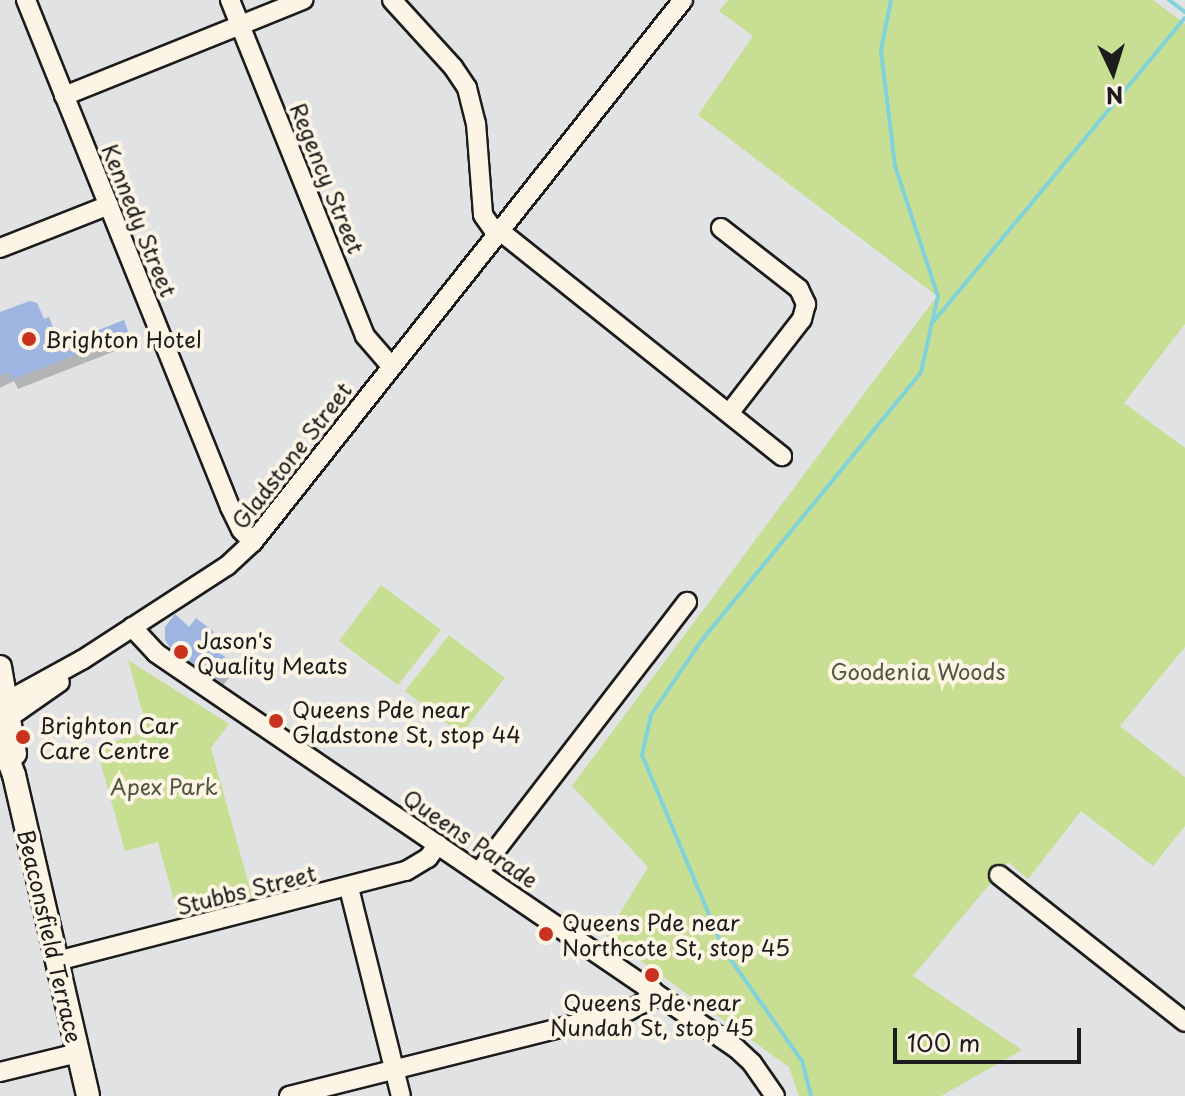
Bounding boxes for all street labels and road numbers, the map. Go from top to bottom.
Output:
street label: Regency Street [286,99,370,257]
street label: Kennedy Street [97,140,183,300]
street label: Gladstone Street [225,376,357,534]
street label: Queens Parade [399,783,543,893]
street label: Beaconsfield Terrace [14,827,88,1045]
street label: Stubbs Street [173,859,319,919]

